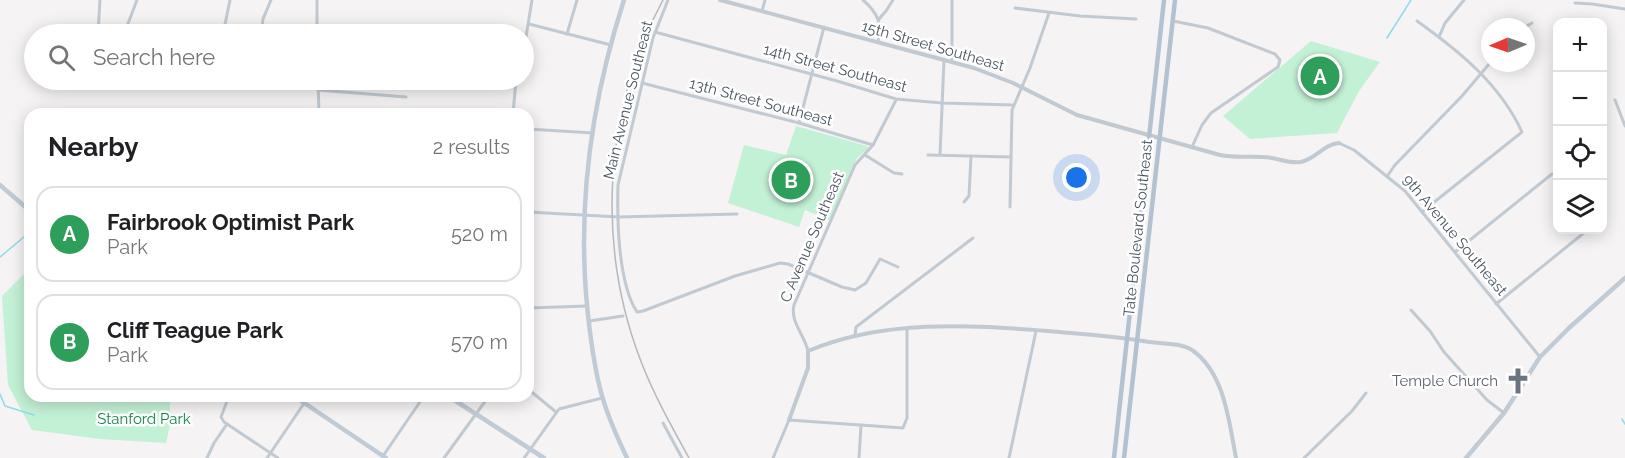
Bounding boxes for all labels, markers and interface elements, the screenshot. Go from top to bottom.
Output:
street label: 15th Street Southeast [860,17,1006,75]
north arrow [1481,18,1535,72]
map controls [1553,18,1607,234]
button: + [1553,18,1607,72]
street label: Main Avenue Southeast [600,19,656,181]
search box [24,24,534,90]
street label: 14th Street Southeast [761,40,909,96]
icon: search [45,41,78,74]
text: Search here [93,44,215,70]
pin: A [1300,54,1340,98]
button: − [1553,72,1607,126]
street label: 13th Street Southeast [687,74,835,130]
button: locate [1553,126,1607,180]
text: Nearby [48,132,138,162]
text: 2 results [433,135,510,159]
street label: Tate Boulevard Southeast [1120,139,1156,317]
pin: B [772,158,810,202]
your location [1062,163,1091,192]
street label: C Avenue Southeast [776,169,848,305]
street label: 9th Avenue Southeast [1399,171,1511,299]
button: layers [1553,180,1607,234]
text: Fairbrook Optimist Park [107,209,354,235]
text: A [63,222,76,246]
text: 520 m [451,222,508,246]
text: Park [107,235,148,259]
text: Cliff Teague Park [107,317,283,343]
text: B [63,330,76,354]
text: 570 m [451,330,508,354]
text: Park [107,343,148,367]
church icon: Temple Church [1503,366,1533,396]
place label: Temple Church [1392,372,1498,390]
park label: Stanford Park [97,410,191,428]

